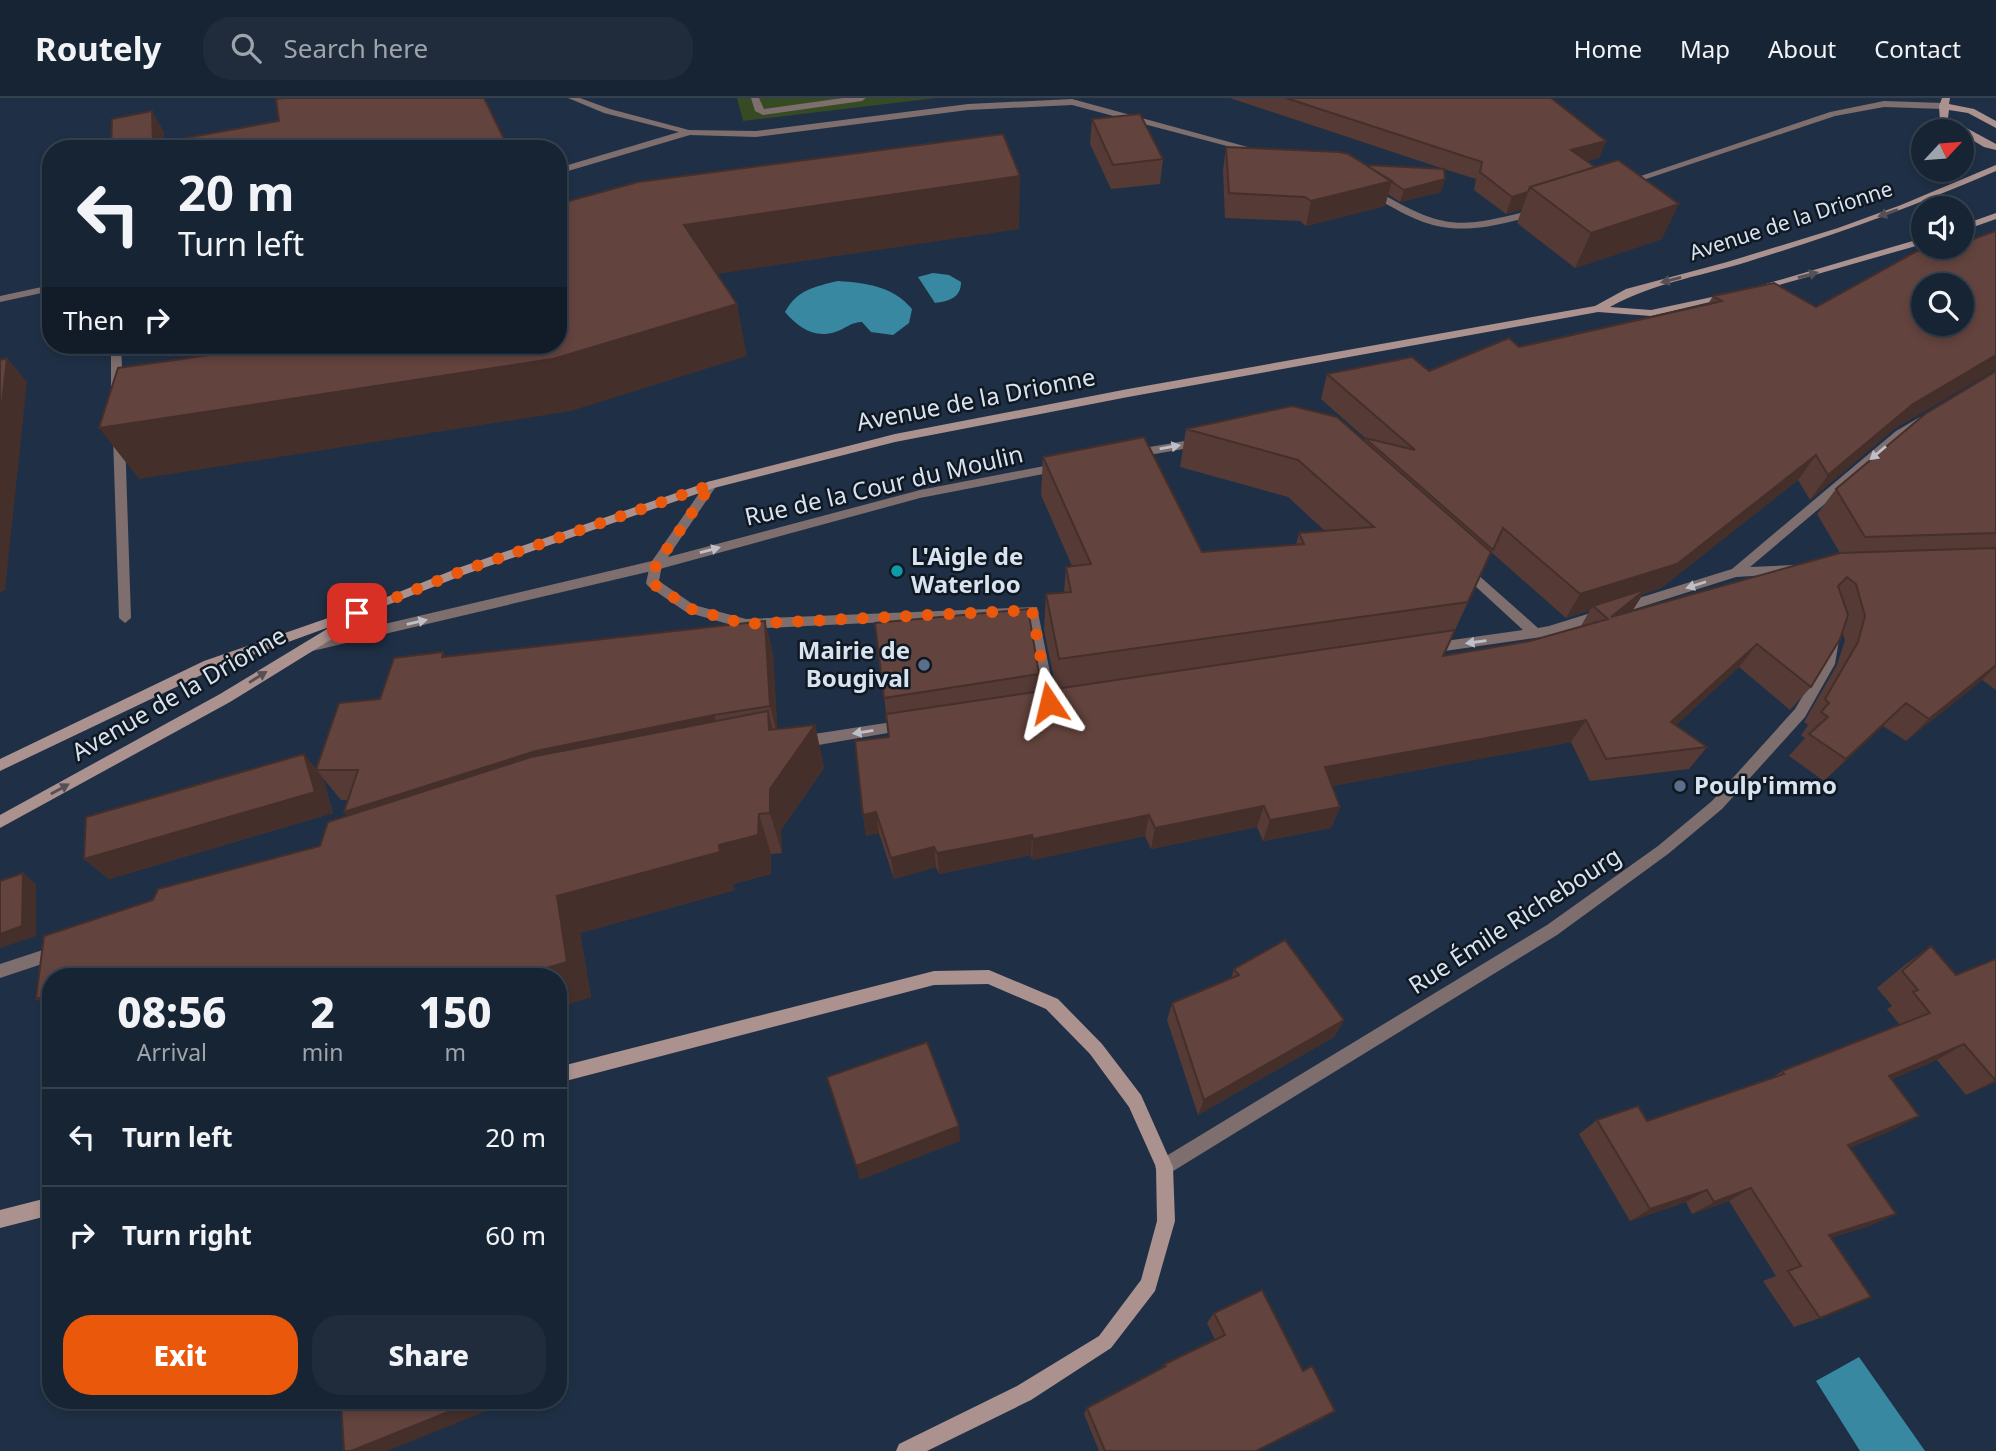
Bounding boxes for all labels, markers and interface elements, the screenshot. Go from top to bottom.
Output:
search box [203,17,693,80]
text: Routely [35,26,161,71]
icon: search [227,29,265,67]
text: Search here [283,30,428,66]
text: Home [1574,32,1642,65]
text: Map [1680,32,1730,65]
text: About [1768,32,1836,65]
text: Contact [1874,32,1961,65]
north arrow [1911,119,1974,182]
map controls [1911,119,1974,336]
text: 20 m [178,159,295,225]
icon: left [63,168,154,259]
street label: Avenue de la Drionne [1686,174,1896,266]
button: sound [1911,196,1974,259]
one-way arrow [1877,208,1898,219]
text: Turn left [178,222,304,265]
one-way arrow [1798,269,1819,279]
button: search [1911,273,1974,336]
one-way arrow [1659,275,1681,286]
icon: right [138,301,176,339]
text: Then [63,302,124,338]
street label: Avenue de la Drionne [854,359,1098,438]
street label: Rue de la Cour du Moulin [741,436,1026,533]
one-way arrow [1159,441,1181,452]
one-way arrow [1869,445,1887,460]
place label: L'Aigle de Waterloo [911,539,1023,600]
one-way arrow [699,545,720,555]
marker: L'Aigle de Waterloo [889,563,905,579]
one-way arrow [1685,580,1706,590]
pin [327,583,387,643]
icon: arrive [338,594,376,632]
one-way arrow [406,616,428,627]
street label: Avenue de la Drionne [65,618,291,768]
place label: Mairie de Bougival [798,633,910,694]
one-way arrow [1465,637,1487,648]
marker: Mairie de Bougival [916,657,932,673]
position arrow [1012,666,1086,740]
one-way arrow [248,670,267,683]
one-way arrow [852,727,874,738]
place label: Poulp'immo [1694,768,1837,801]
marker: Poulp'immo [1672,778,1688,794]
one-way arrow [50,783,69,795]
street label: Rue Émile Richebourg [1402,839,1627,1001]
text: 08:56 [117,983,226,1040]
text: 2 [310,983,335,1040]
text: 150 [419,983,492,1040]
text: Arrival [137,1036,207,1068]
text: min [302,1036,343,1068]
text: m [444,1036,466,1068]
icon: left [63,1118,101,1156]
text: Turn left [122,1119,233,1155]
text: 20 m [485,1119,546,1155]
icon: right [63,1216,101,1254]
text: Turn right [122,1217,252,1253]
text: 60 m [485,1217,546,1253]
button: Exit [63,1315,298,1395]
button: Share [312,1315,546,1395]

